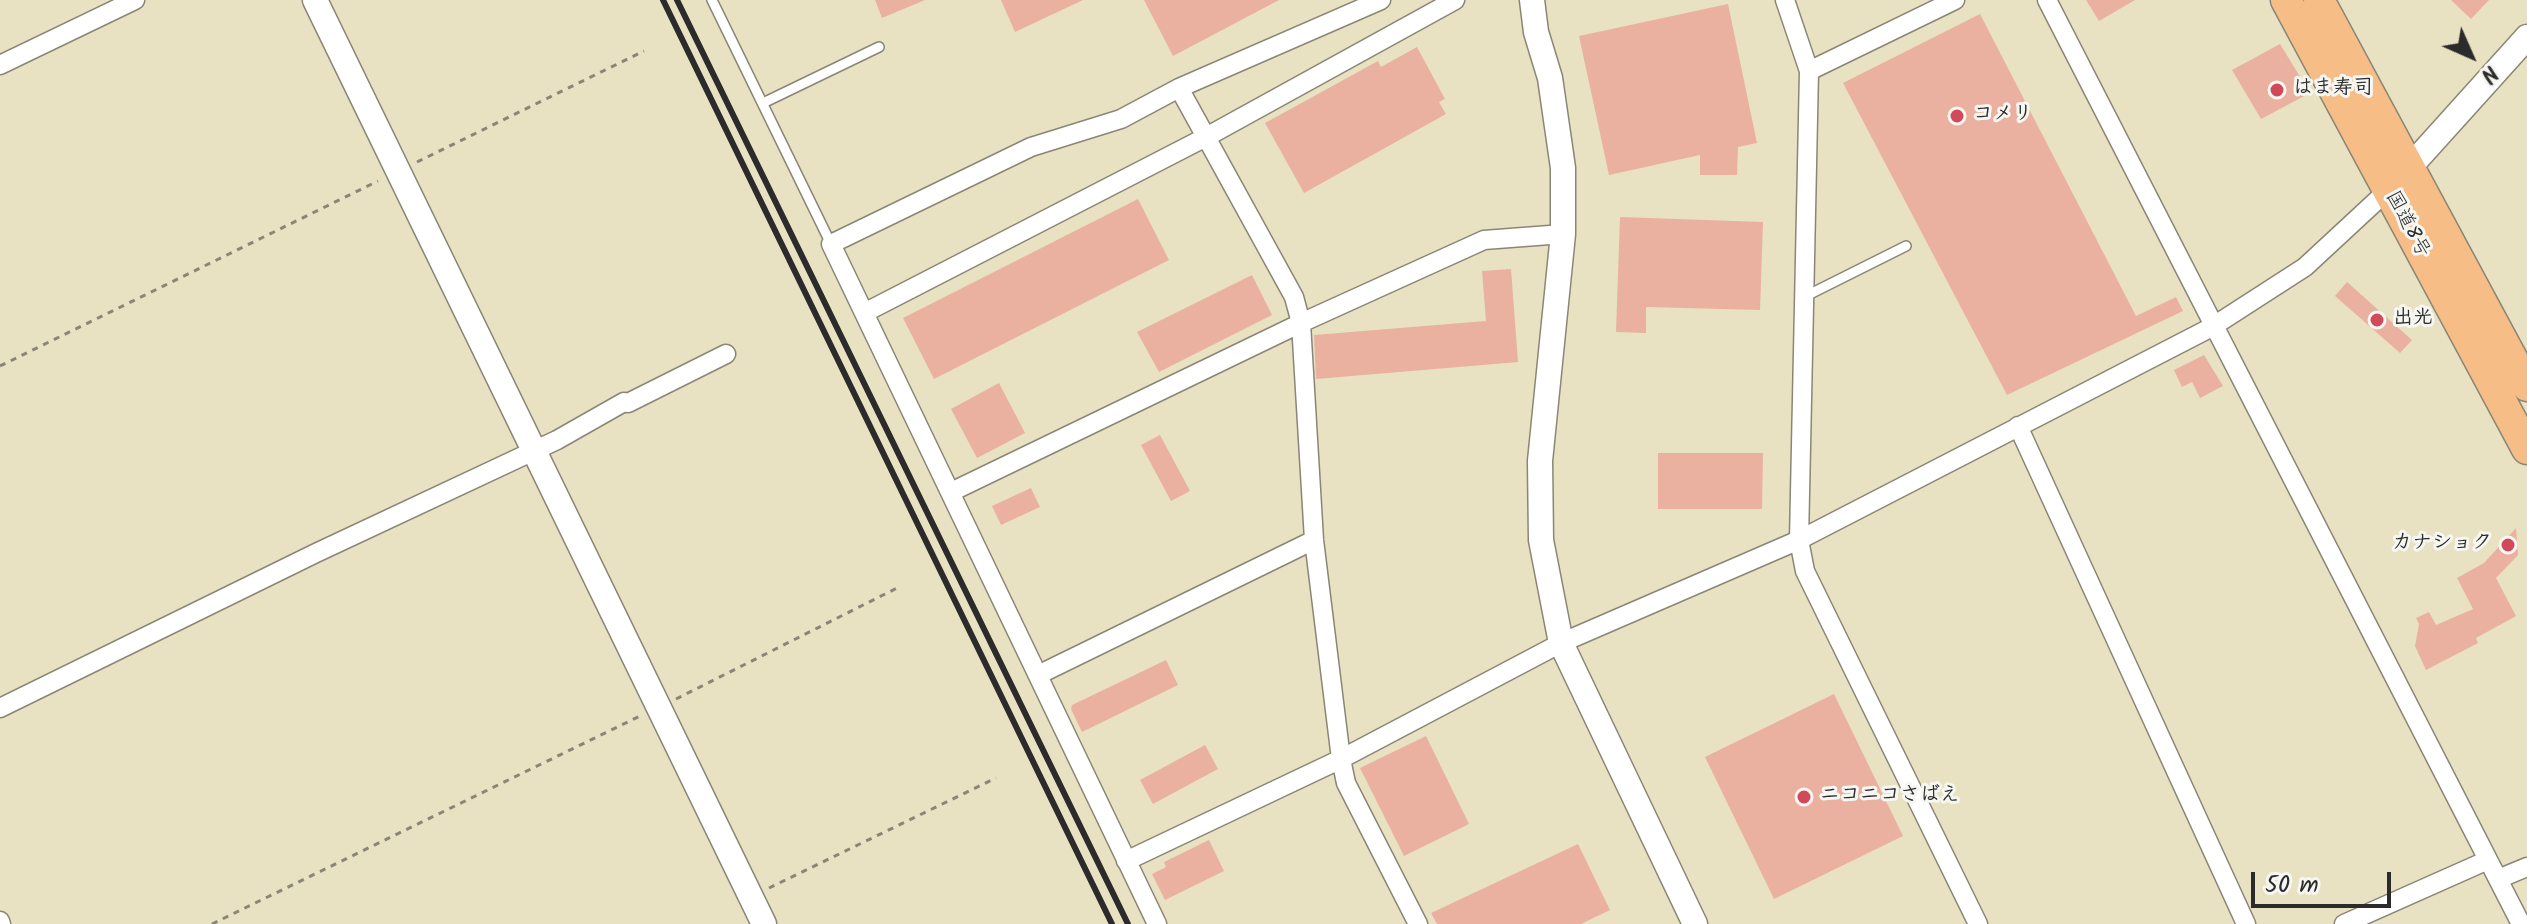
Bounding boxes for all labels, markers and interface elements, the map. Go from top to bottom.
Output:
north arrow [2431,16,2511,96]
text: N [2471,56,2506,91]
place label: はま寿司 [2293,78,2373,102]
marker: はま寿司 [2268,81,2286,99]
place label: コメリ [1973,104,2033,128]
marker: コメリ [1948,107,1966,125]
street label: 国道8号 [2378,188,2434,262]
place label: 出光 [2393,308,2433,332]
marker: 出光 [2368,311,2386,329]
place label: カナショク [2392,533,2492,557]
marker: カナショク [2499,536,2517,554]
place label: ニコニコさばえ [1820,785,1960,809]
marker: ニコニコさばえ [1795,788,1813,806]
scale bar [2255,856,2395,906]
text: 50 m [2265,866,2319,905]

